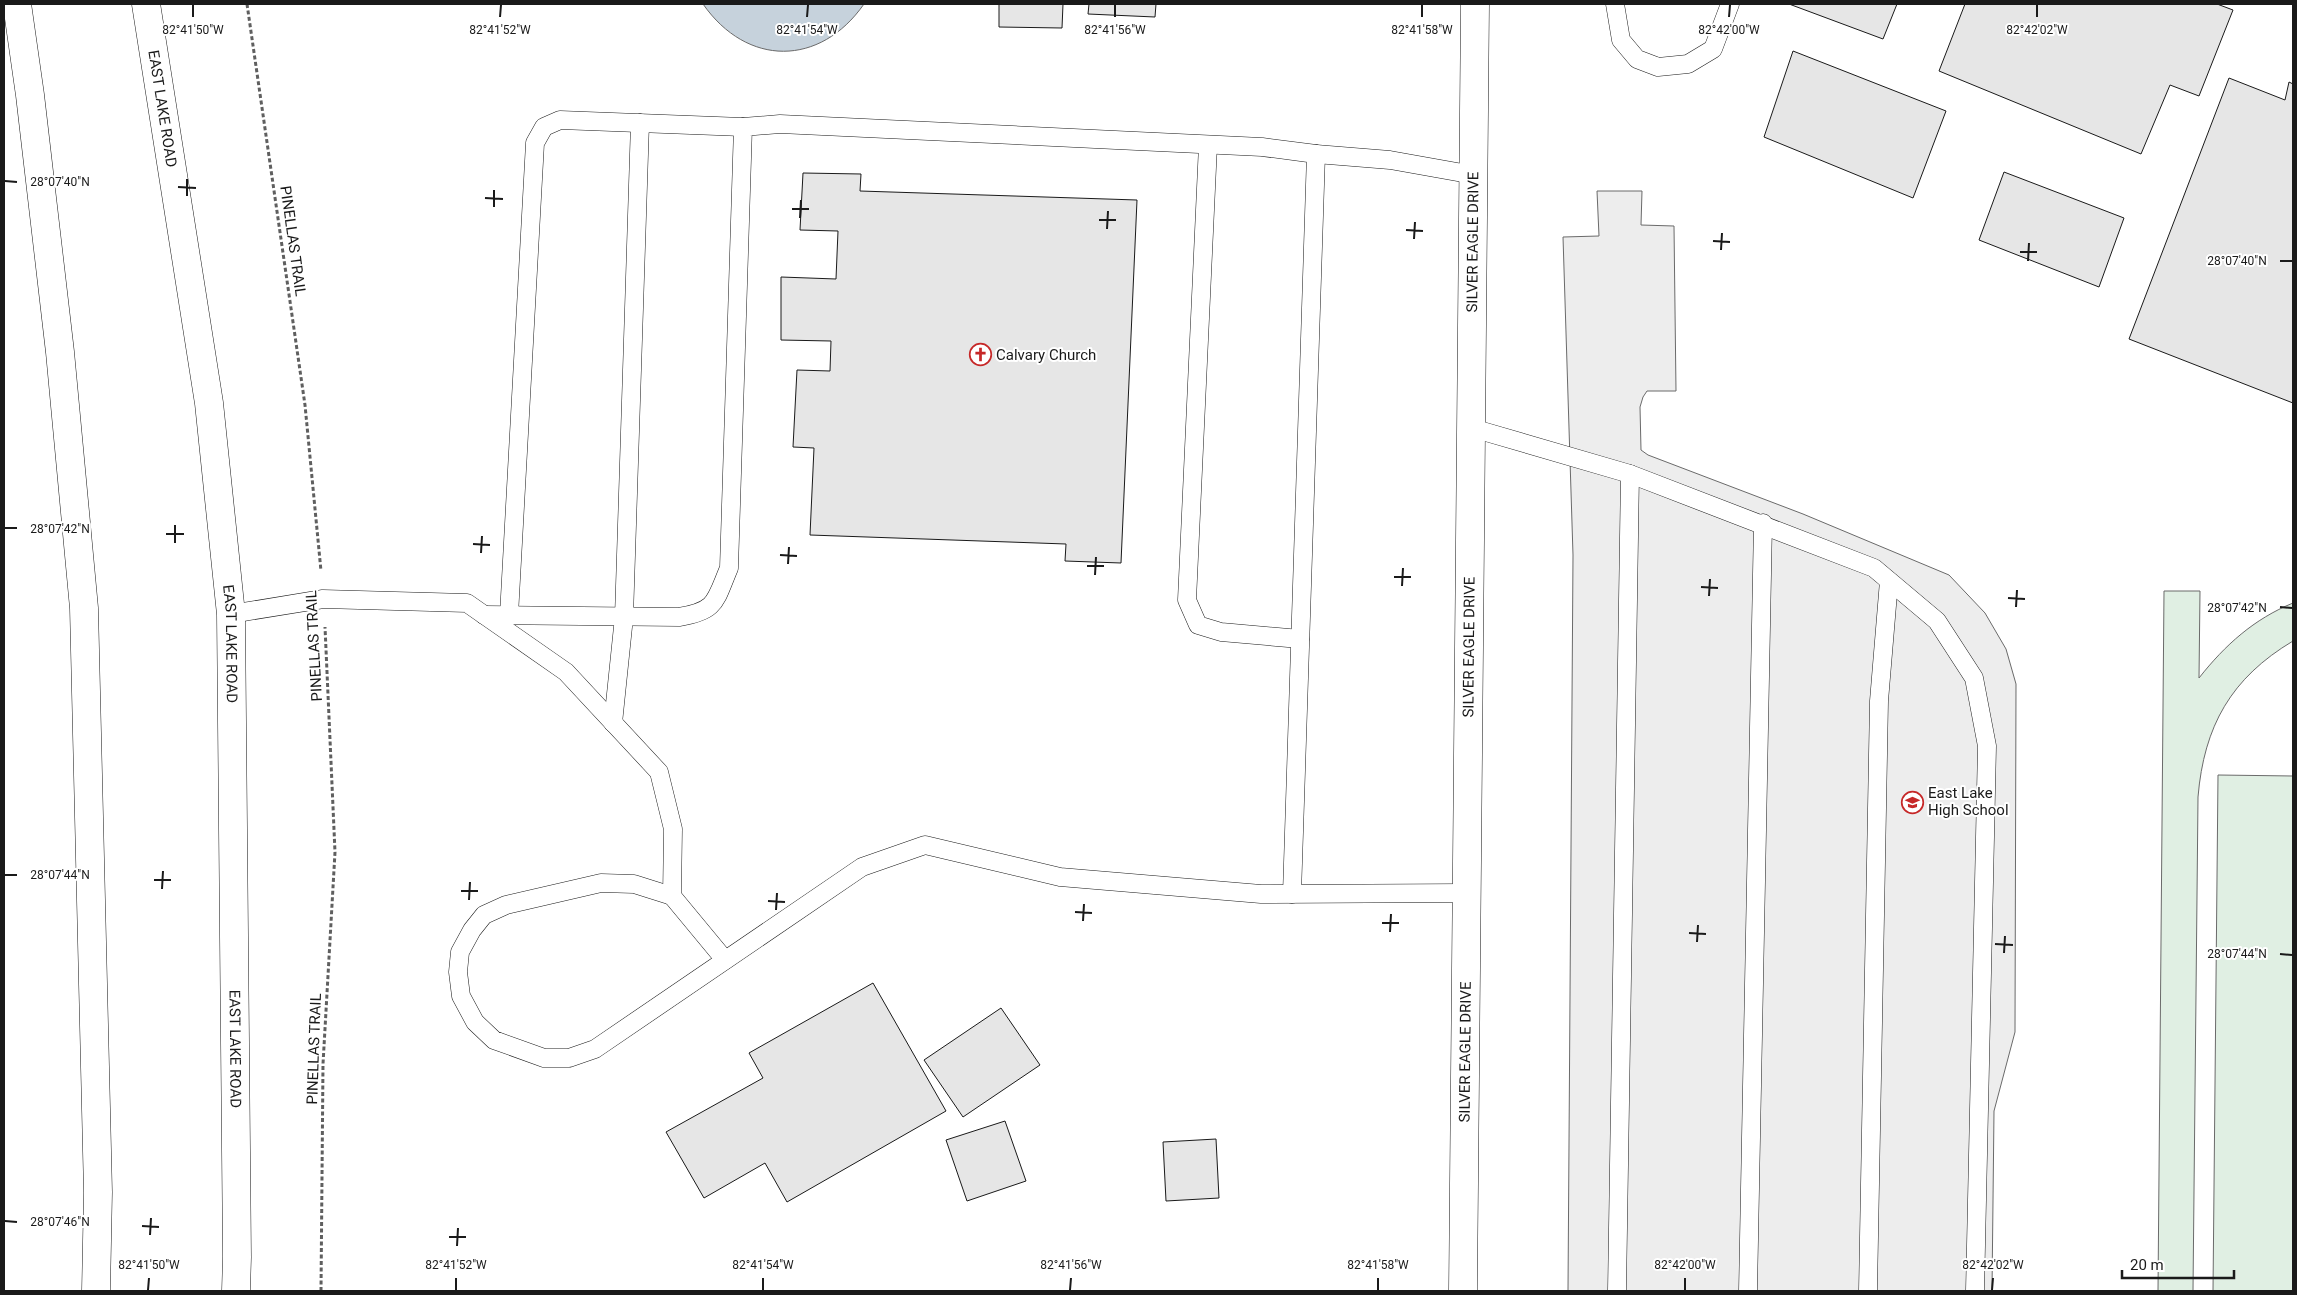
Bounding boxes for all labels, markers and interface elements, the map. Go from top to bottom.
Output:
text: 82°41'50"W [162,23,224,37]
text: 82°41'52"W [469,23,531,37]
text: 82°41'54"W [776,23,838,37]
text: 82°41'56"W [1084,23,1146,37]
text: 82°41'58"W [1391,23,1453,37]
text: 82°42'00"W [1698,23,1760,37]
text: 82°42'02"W [2006,23,2068,37]
street label: EAST LAKE ROAD [144,49,181,169]
street label: SILVER EAGLE DRIVE [1463,171,1482,313]
text: 28°07'40"N [30,175,90,189]
street label: PINELLAS TRAIL [276,185,310,297]
text: 28°07'40"N [2207,254,2267,268]
church icon: Calvary Church [968,343,992,367]
place label: Calvary Church [996,346,1096,364]
text: 28°07'42"N [30,522,90,536]
street label: SILVER EAGLE DRIVE [1459,576,1479,718]
street label: EAST LAKE ROAD [219,584,241,703]
street label: PINELLAS TRAIL [302,590,326,702]
text: 28°07'42"N [2207,601,2267,615]
place label: East Lake High School [1928,784,2009,819]
school or university icon: East Lake High School [1900,790,1924,814]
text: 28°07'44"N [30,868,90,882]
text: 28°07'44"N [2207,947,2267,961]
street label: SILVER EAGLE DRIVE [1456,981,1475,1123]
street label: EAST LAKE ROAD [226,990,245,1108]
street label: PINELLAS TRAIL [303,993,325,1105]
text: 28°07'46"N [30,1215,90,1229]
scale bar [2122,1248,2234,1280]
text: 20 m [2130,1256,2164,1274]
text: 82°41'50"W [118,1258,180,1272]
text: 82°41'52"W [425,1258,487,1272]
text: 82°41'54"W [732,1258,794,1272]
text: 82°41'56"W [1040,1258,1102,1272]
text: 82°41'58"W [1347,1258,1409,1272]
text: 82°42'00"W [1654,1258,1716,1272]
text: 82°42'02"W [1962,1258,2024,1272]

